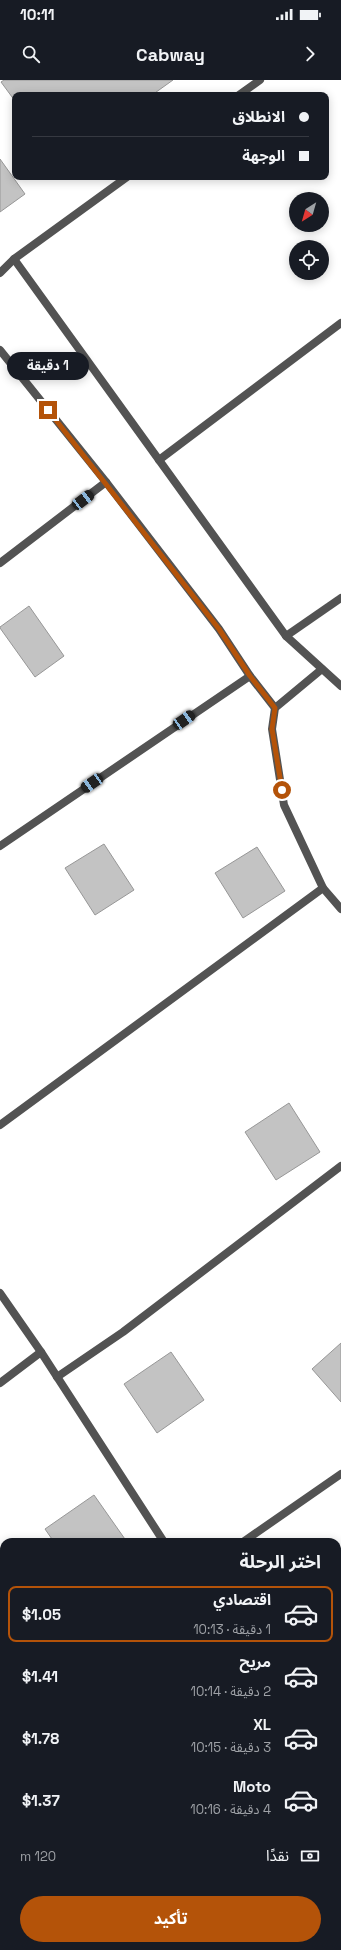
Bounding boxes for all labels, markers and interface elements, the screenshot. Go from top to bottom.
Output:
text: 10:11 [20,5,55,24]
icon: search [20,43,42,65]
text: Cabway [136,43,205,66]
icon: forward [299,43,321,65]
text: الانطلاق [233,107,285,126]
text: الوجهة [242,146,285,165]
north arrow [289,192,329,232]
map controls [289,192,329,280]
button: locate [289,240,329,280]
callout: 1 دقيقة [7,352,89,380]
text: 1 دقيقة [27,357,69,374]
route end [39,401,57,419]
car [70,488,96,512]
car [171,708,197,732]
car [79,771,105,795]
route start [273,781,291,799]
text: اختر الرحلة [240,1550,321,1573]
text: اقتصادي [213,1590,271,1609]
icon: car [283,1596,319,1632]
text: $1.05 [22,1605,61,1624]
text: 1 دقيقة · 10:13 [193,1621,271,1638]
text: مريح [239,1652,271,1671]
icon: car [283,1658,319,1694]
text: $1.41 [22,1667,58,1686]
text: 2 دقيقة · 10:14 [190,1683,271,1700]
text: XL [253,1715,271,1734]
icon: car [283,1720,319,1756]
text: $1.78 [22,1729,59,1748]
text: 3 دقيقة · 10:15 [191,1739,271,1756]
text: Moto [233,1777,271,1796]
icon: car [283,1782,319,1818]
text: $1.37 [22,1791,60,1810]
text: 4 دقيقة · 10:16 [190,1801,271,1818]
icon: cash [299,1845,321,1867]
text: نقدًا [266,1846,289,1865]
text: 120 m [20,1848,56,1865]
button: تأكيد [20,1896,321,1942]

